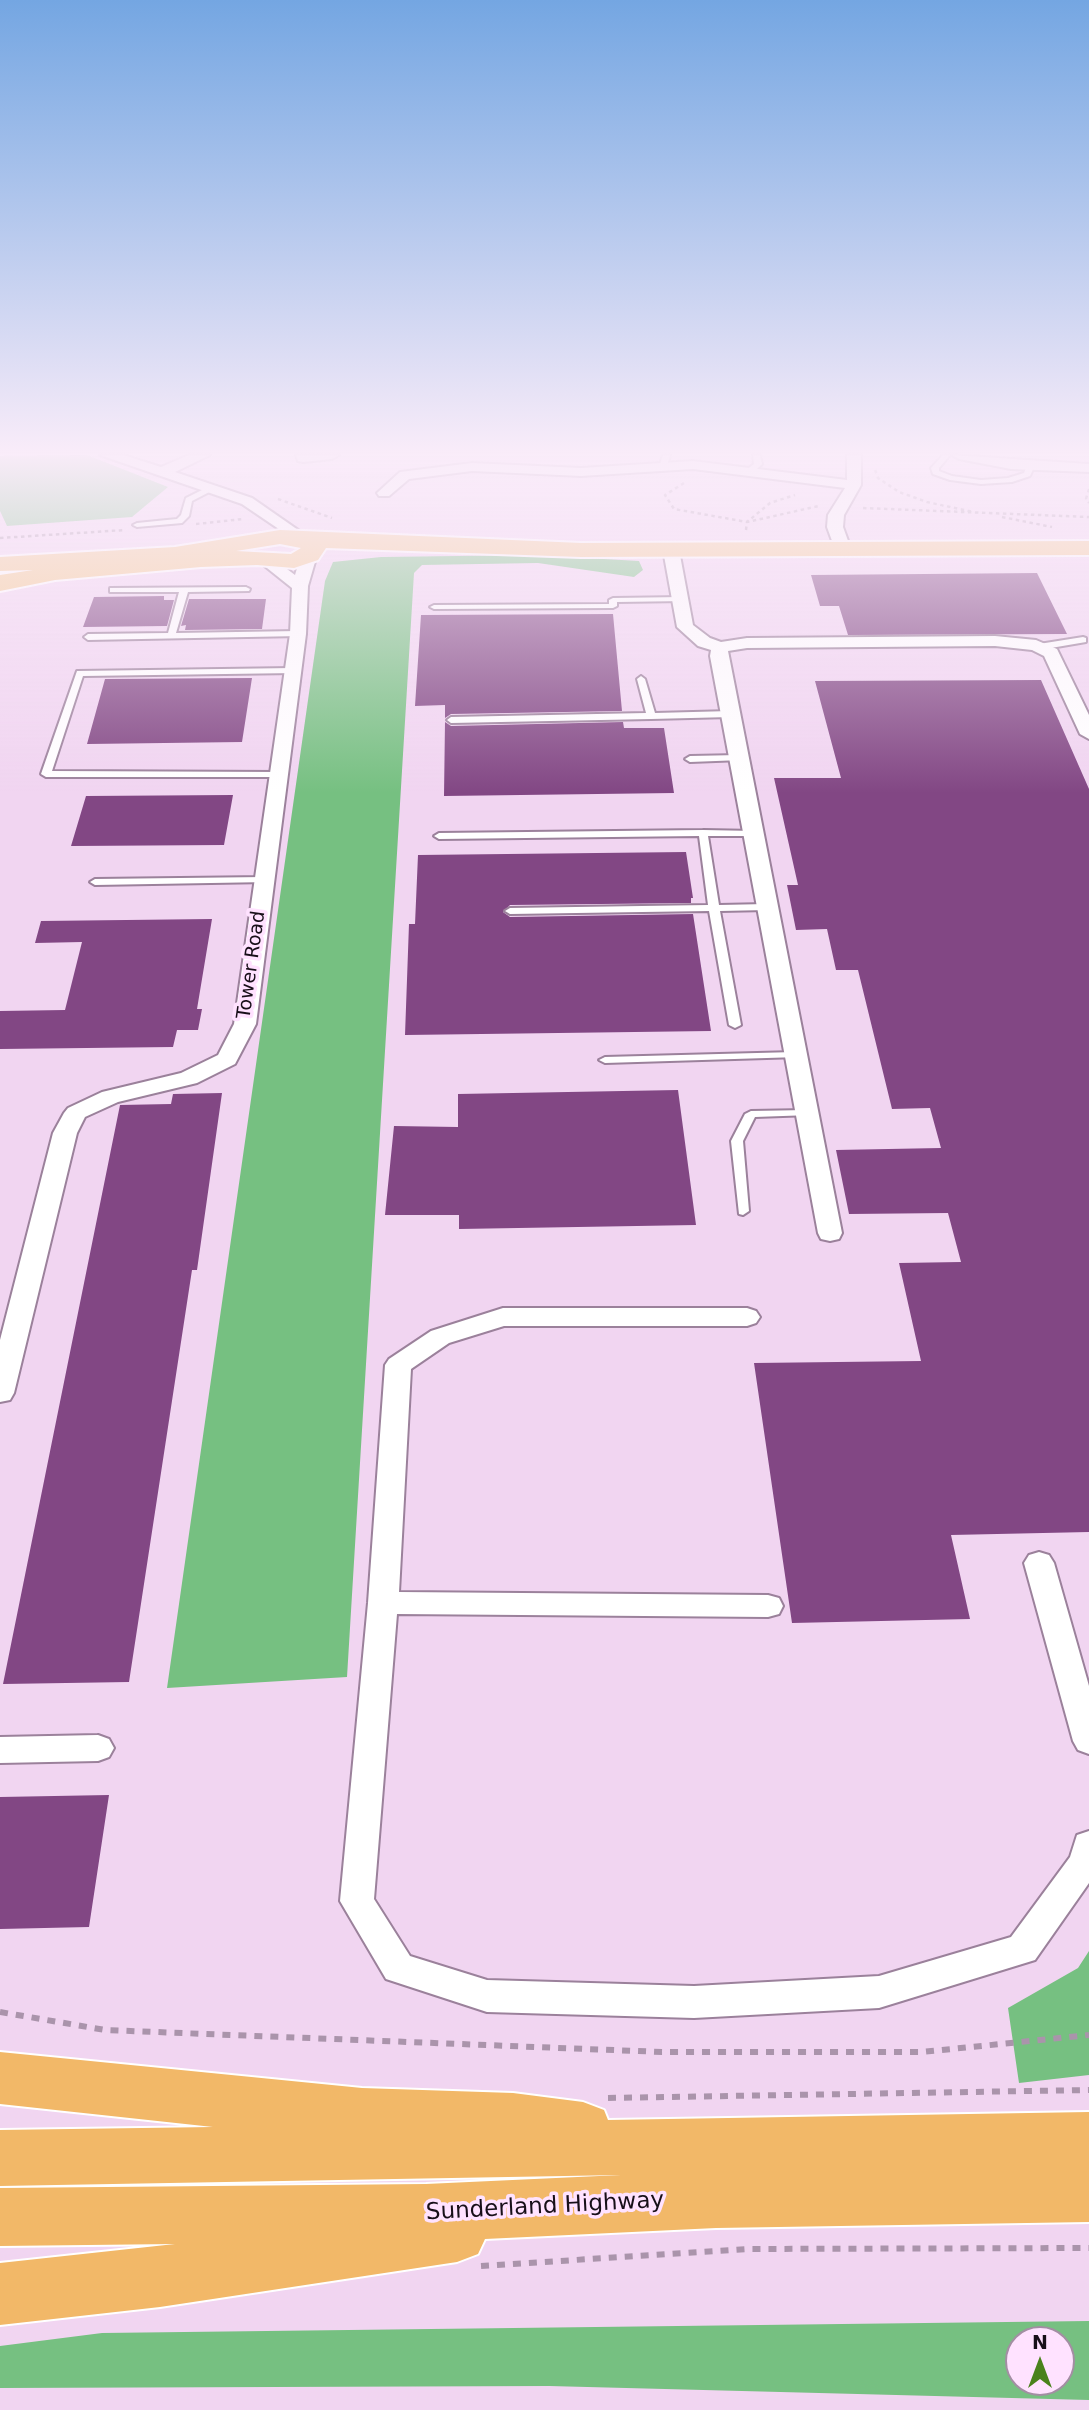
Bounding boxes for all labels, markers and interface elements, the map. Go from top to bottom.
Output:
street label: Tower Road [233,910,271,1020]
street label: Sunderland Highway [425,2187,665,2227]
north arrow [1005,2326,1075,2396]
text: N [1032,2331,1048,2353]

